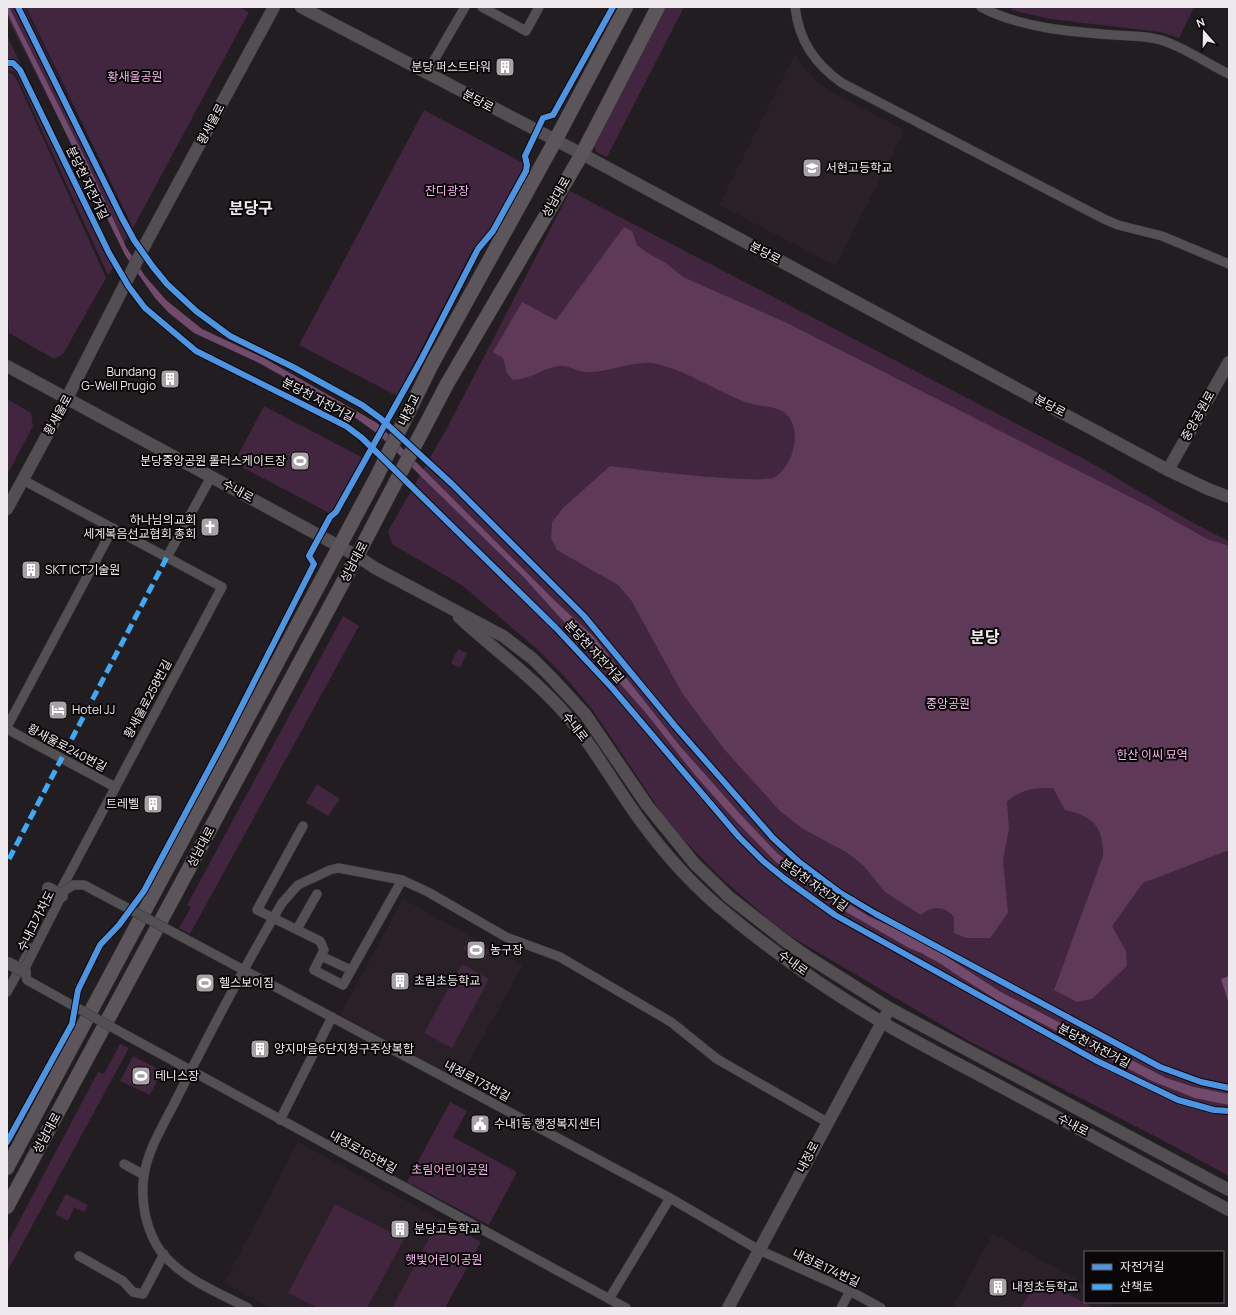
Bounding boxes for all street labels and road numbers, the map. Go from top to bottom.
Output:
street label: 분당로 [460,85,497,116]
street label: 황새울로 [193,100,228,147]
street label: 분당천 자전거길 [62,143,113,222]
street label: 성남대로 [537,173,574,220]
street label: 분당로 [747,237,784,268]
street label: 분당천 자전거길 [279,373,357,426]
street label: 중앙공원로 [1177,387,1218,444]
street label: 분당로 [1032,390,1069,421]
street label: 황새울로 [39,391,76,438]
street label: 내정교 [394,391,423,428]
street label: 수내로 [220,475,257,506]
street label: 성남대로 [336,538,371,585]
street label: 분당천 자전거길 [561,617,628,687]
street label: 황새울로258번길 [120,656,175,741]
street label: 수내로 [558,708,592,745]
street label: 황새울로240번길 [25,720,110,776]
street label: 성남대로 [183,823,218,870]
street label: 분당천 자전거길 [777,854,852,915]
street label: 수내고가차도 [13,887,58,954]
street label: 수내로 [775,946,812,979]
street label: 분당천 자전거길 [1055,1019,1133,1072]
street label: 내정로173번길 [441,1056,513,1105]
street label: 성남대로 [28,1109,65,1156]
street label: 수내로 [1055,1109,1092,1140]
street label: 내정로165번길 [327,1126,400,1177]
street label: 내정로 [792,1138,823,1175]
street label: 내정로174번길 [790,1245,863,1291]

